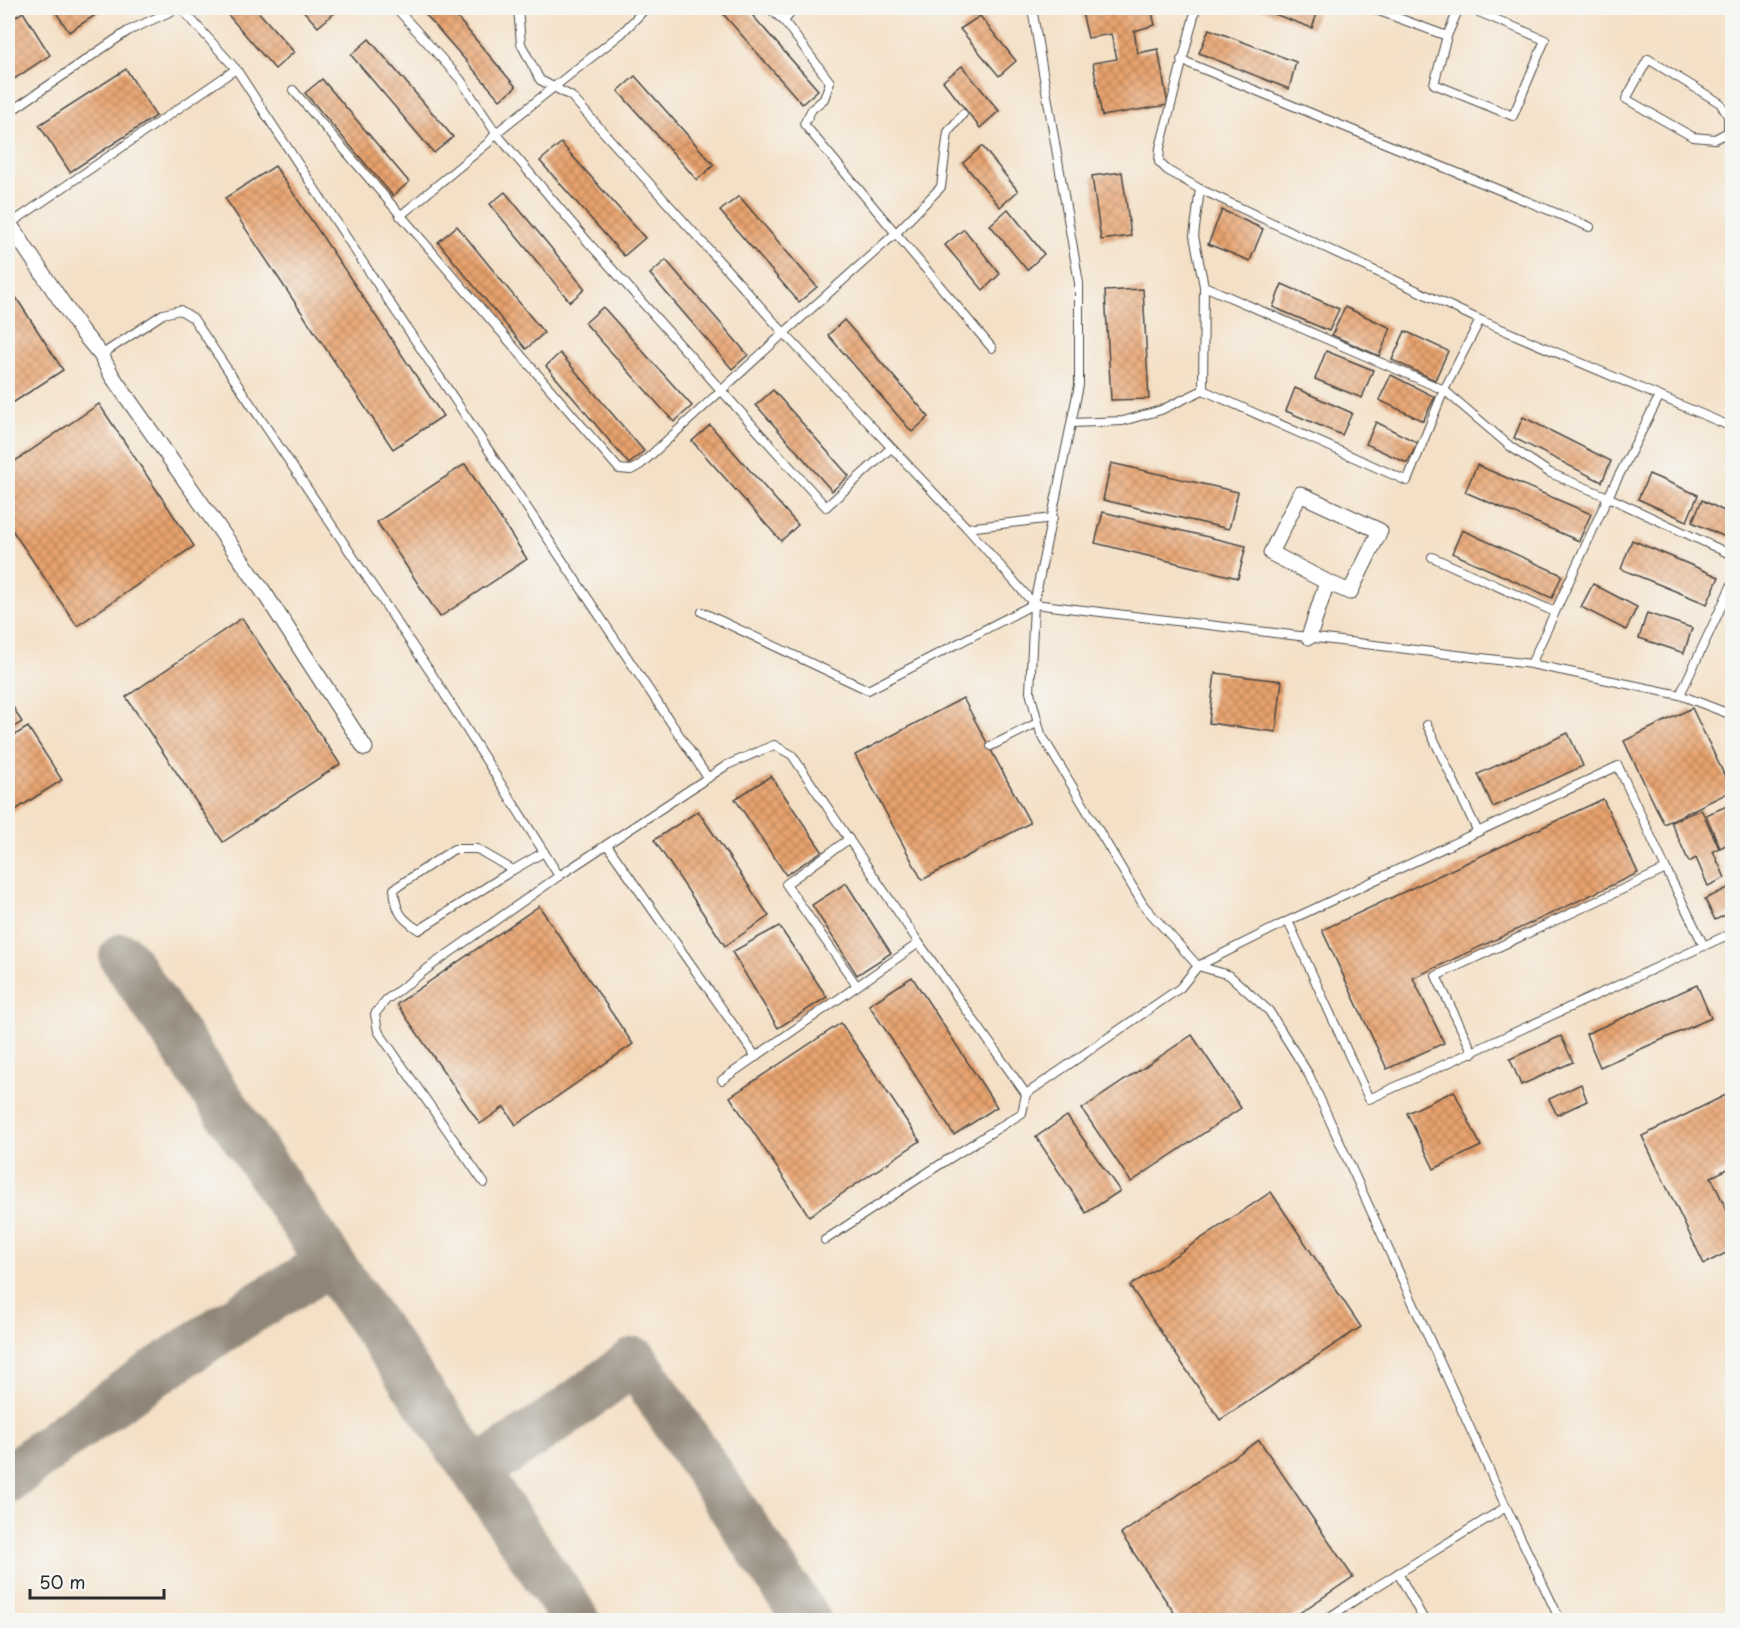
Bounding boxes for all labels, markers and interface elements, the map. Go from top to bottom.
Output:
scale bar [30,1562,164,1600]
text: 50 m [39,1568,86,1595]

